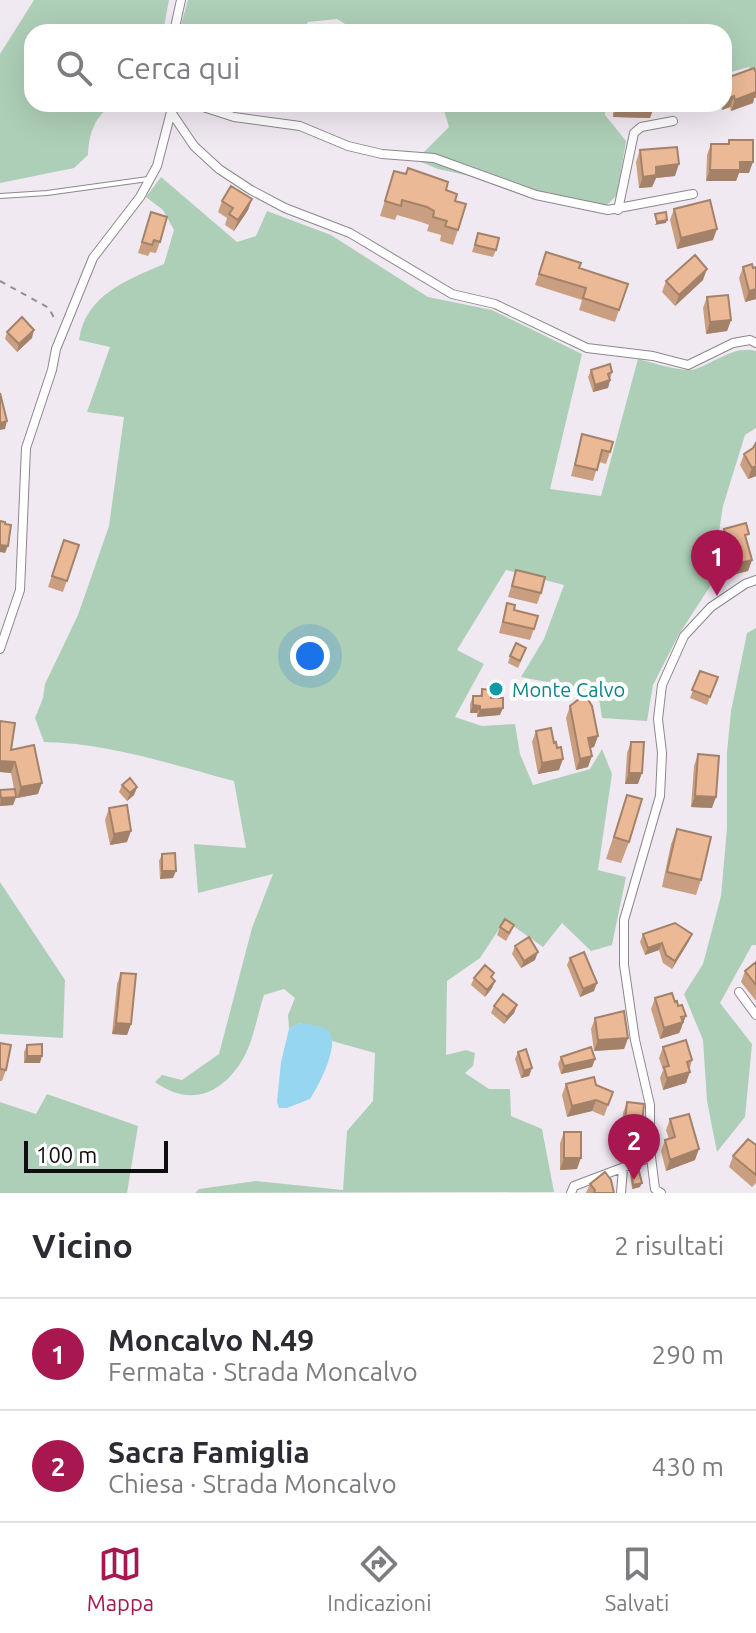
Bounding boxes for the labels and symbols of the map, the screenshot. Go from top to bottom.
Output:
pin: 1 [691,530,743,596]
your location [290,636,330,676]
place label: Monte Calvo [512,678,625,701]
marker: Monte Calvo [487,680,505,698]
pin: 2 [608,1114,660,1180]
scale bar [24,1137,168,1173]

